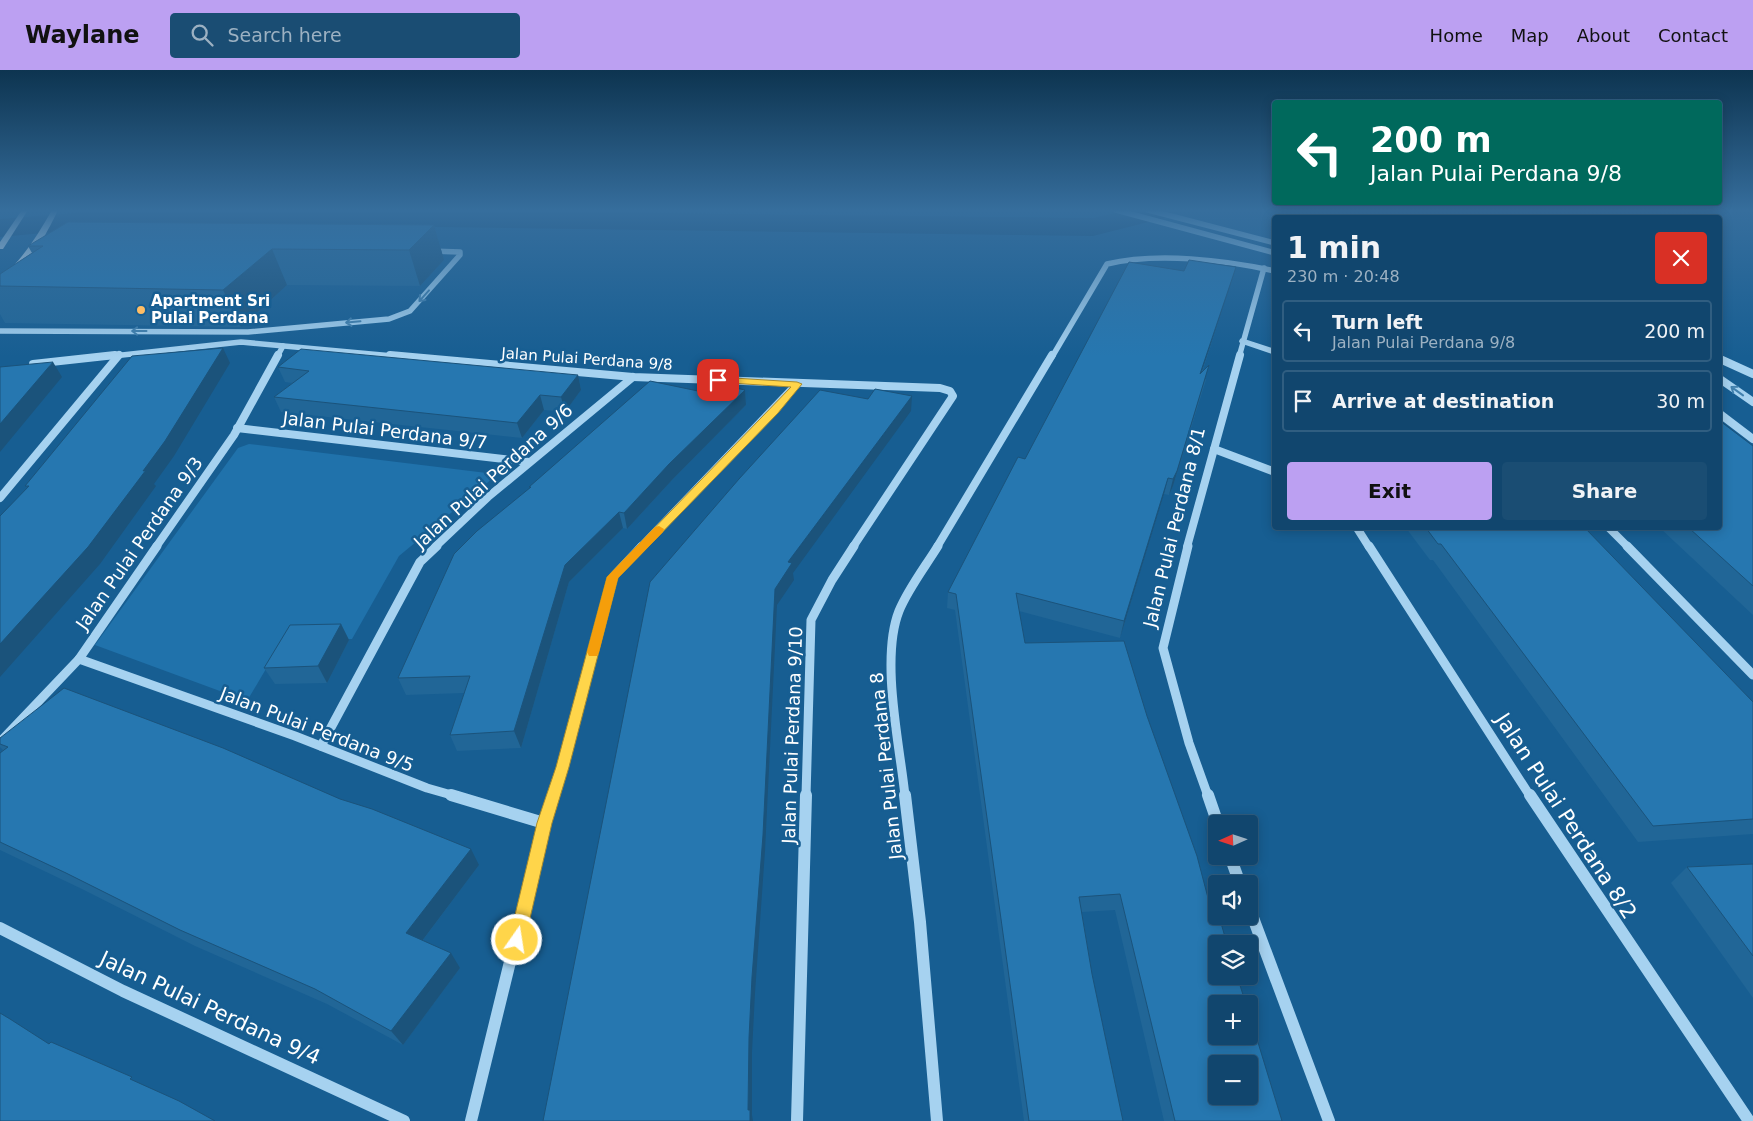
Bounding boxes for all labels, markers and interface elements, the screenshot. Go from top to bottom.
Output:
search box [170,13,520,58]
text: Waylane [25,21,140,49]
icon: search [188,21,216,49]
text: Search here [228,24,342,46]
text: Home [1430,25,1483,46]
text: Map [1511,25,1549,46]
text: About [1577,25,1630,46]
text: Contact [1658,25,1728,46]
icon: left [1287,120,1352,185]
text: 200 m [1370,120,1492,160]
text: Jalan Pulai Perdana 9/8 [1370,161,1622,186]
text: 1 min [1287,230,1381,265]
button: close [1655,232,1707,284]
text: 230 m · 20:48 [1287,267,1400,286]
one-way arrow [418,289,430,302]
place label: Apartment Sri Pulai Perdana [151,292,270,327]
marker: Apartment Sri Pulai Perdana [135,304,147,316]
text: Turn left [1332,311,1423,333]
one-way arrow [346,317,362,327]
icon: left [1289,317,1317,345]
text: 200 m [1644,320,1705,342]
one-way arrow [131,326,147,336]
text: Jalan Pulai Perdana 9/8 [1332,333,1515,352]
street label: Jalan Pulai Perdana 9/8 [500,344,673,374]
pin [697,359,739,401]
icon: arrive [704,366,732,394]
one-way arrow [1730,386,1744,396]
icon: arrive [1289,387,1317,415]
text: Arrive at destination [1332,390,1554,412]
text: 30 m [1656,390,1705,412]
street label: Jalan Pulai Perdana 9/6 [409,399,577,553]
street label: Jalan Pulai Perdana 9/7 [280,407,489,453]
street label: Jalan Pulai Perdana 8/1 [1139,424,1209,631]
street label: Jalan Pulai Perdana 9/3 [71,453,207,634]
button: Exit [1287,462,1492,520]
button: Share [1502,462,1707,520]
street label: Jalan Pulai Perdana 9/10 [778,626,806,845]
street label: Jalan Pulai Perdana 8 [866,671,906,862]
street label: Jalan Pulai Perdana 9/5 [216,682,417,776]
street label: Jalan Pulai Perdana 8/2 [1489,707,1642,923]
north arrow [1208,815,1258,865]
map controls [1208,815,1258,1105]
button: sound [1208,875,1258,925]
position arrow [490,913,542,965]
button: layers [1208,935,1258,985]
street label: Jalan Pulai Perdana 9/4 [94,945,324,1070]
button: + [1208,995,1258,1045]
button: − [1208,1055,1258,1105]

